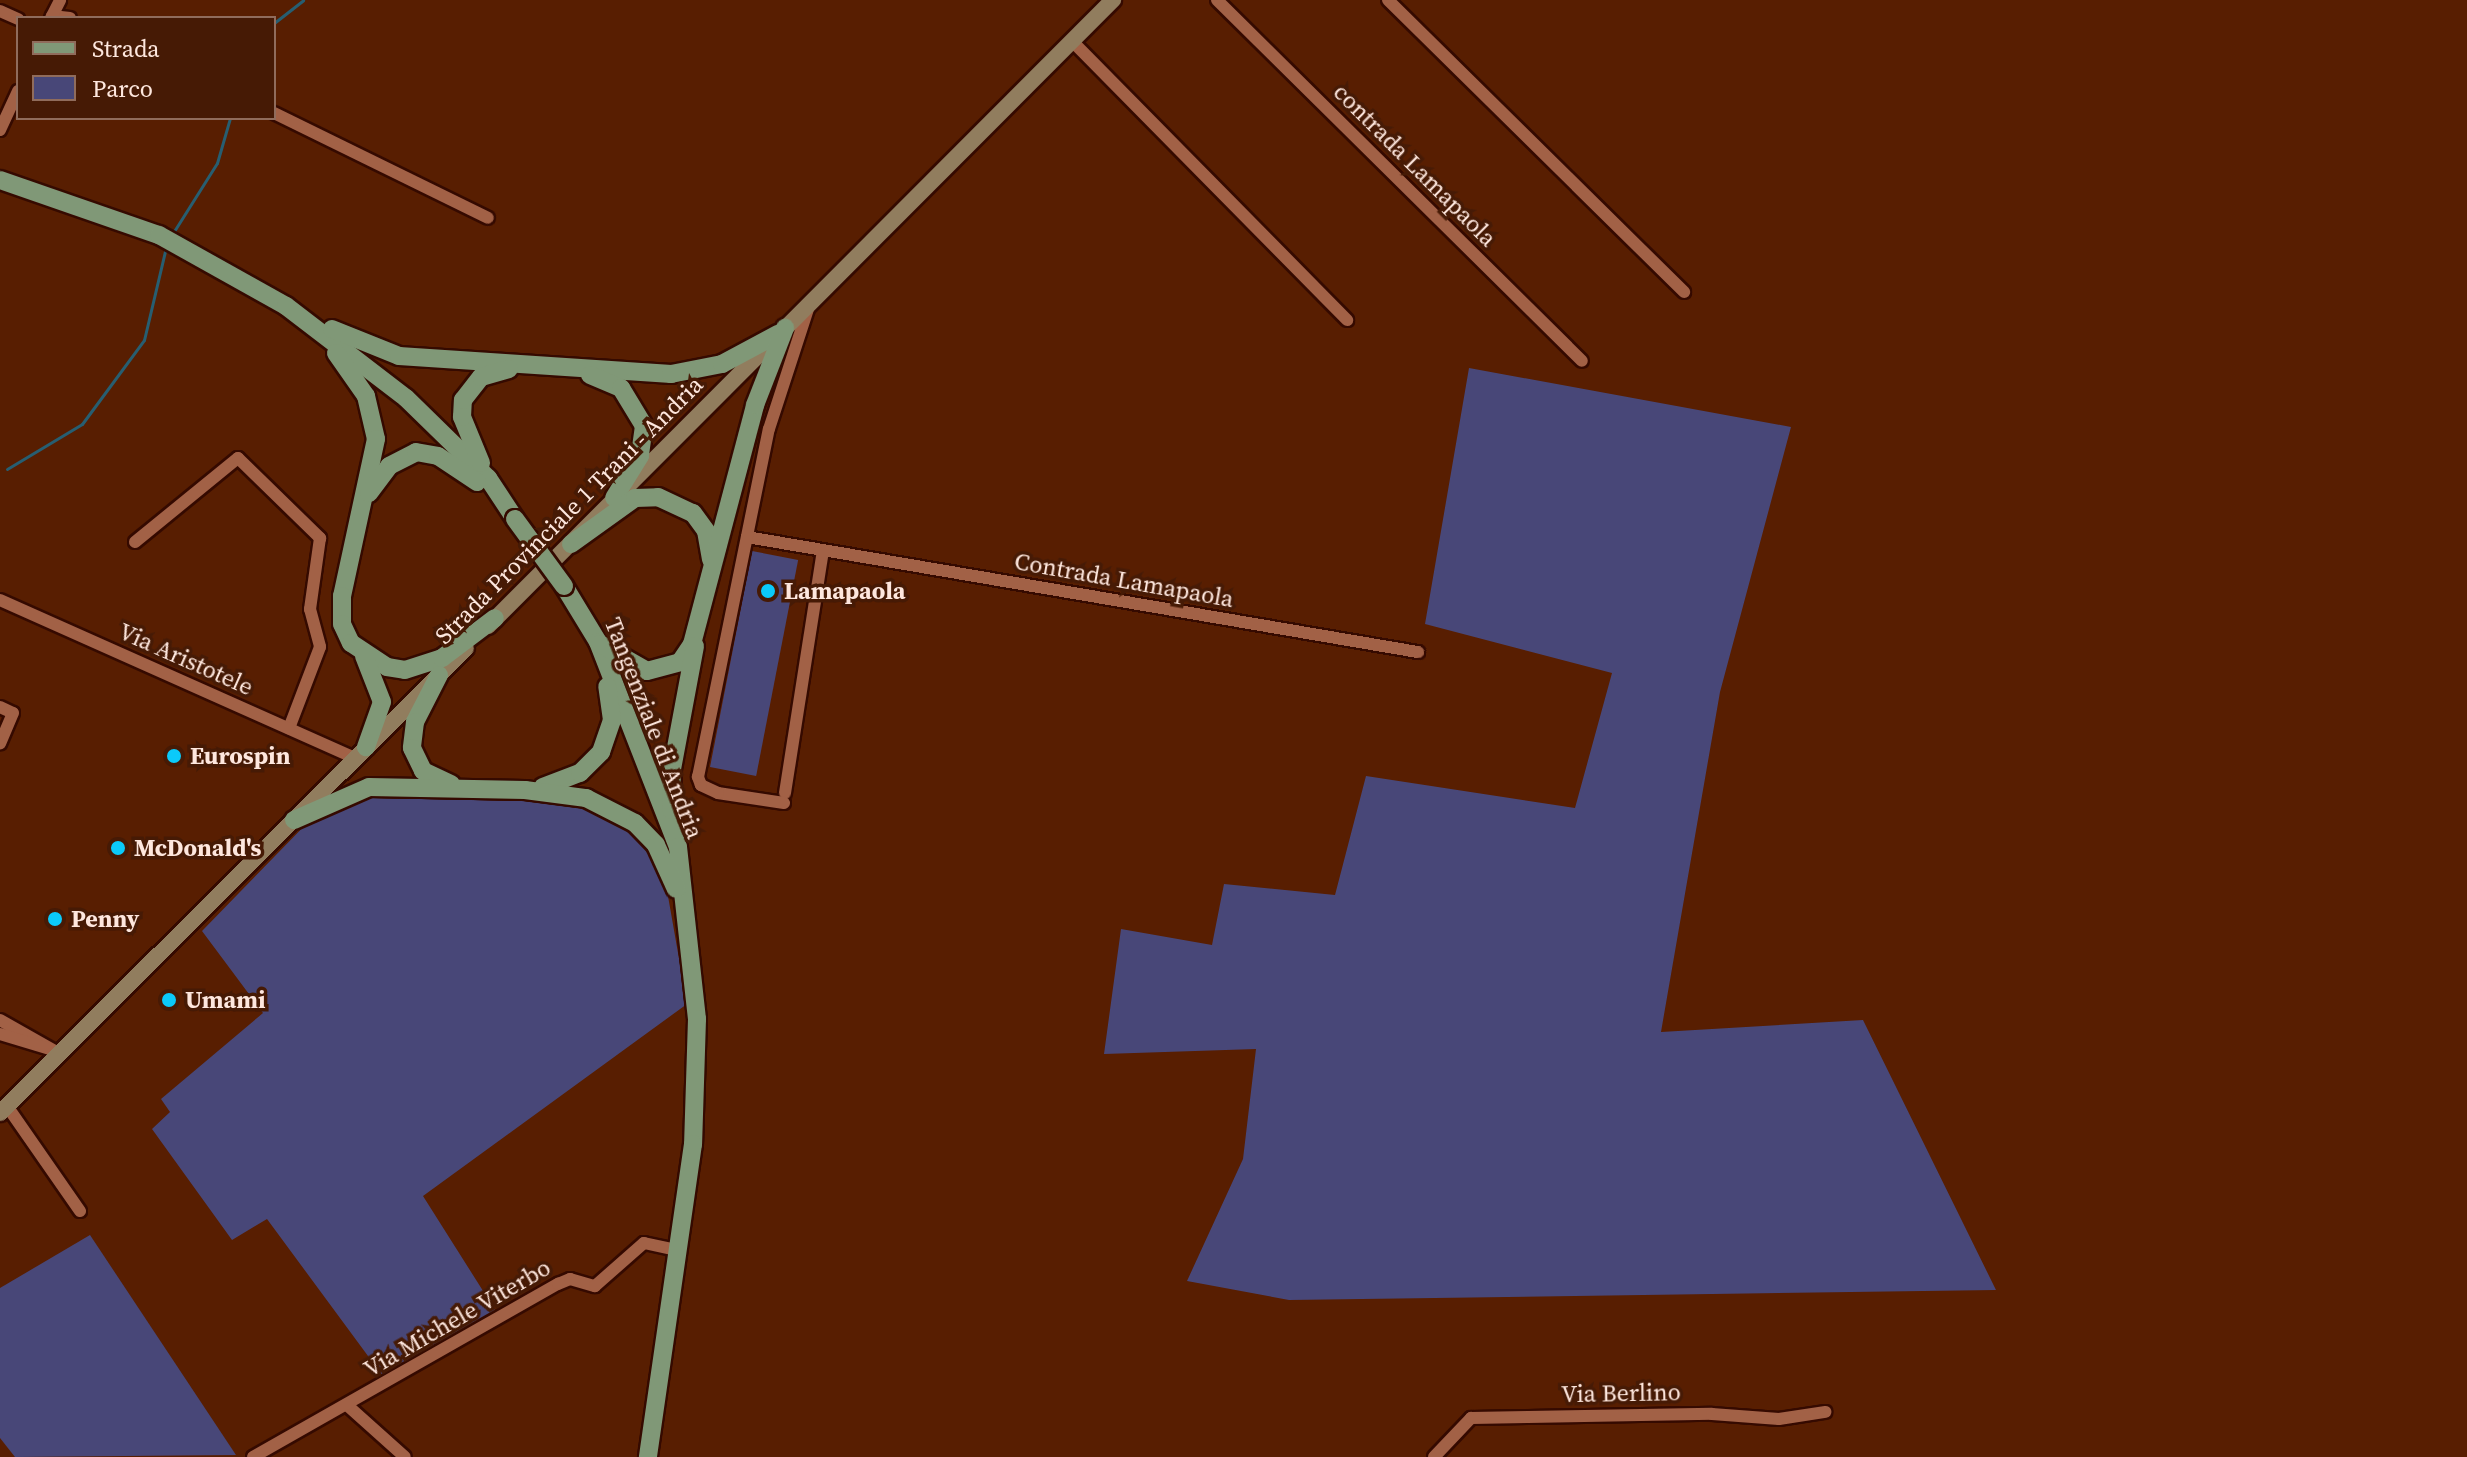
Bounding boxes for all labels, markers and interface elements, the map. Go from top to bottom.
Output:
legend [16,16,276,120]
text: Strada [92,32,160,65]
text: Parco [92,72,153,105]
street label: contrada Lamapaola [1328,78,1502,252]
street label: Strada Provinciale 1 Trani - Andria [429,370,709,650]
street label: Contrada Lamapaola [1012,547,1236,613]
place label: Lamapaola [784,577,905,605]
marker: Lamapaola [759,582,777,600]
street label: Tangenziale di Andria [599,613,709,843]
street label: Via Aristotele [114,617,258,701]
place label: Eurospin [190,742,290,770]
marker: Eurospin [165,747,183,765]
place label: McDonald's [134,834,261,862]
marker: McDonald's [109,839,127,857]
place label: Penny [71,905,139,933]
marker: Penny [46,910,64,928]
place label: Umami [185,986,265,1014]
marker: Umami [160,991,178,1009]
street label: Via Michele Viterbo [358,1253,556,1383]
street label: Via Berlino [1561,1378,1681,1408]

